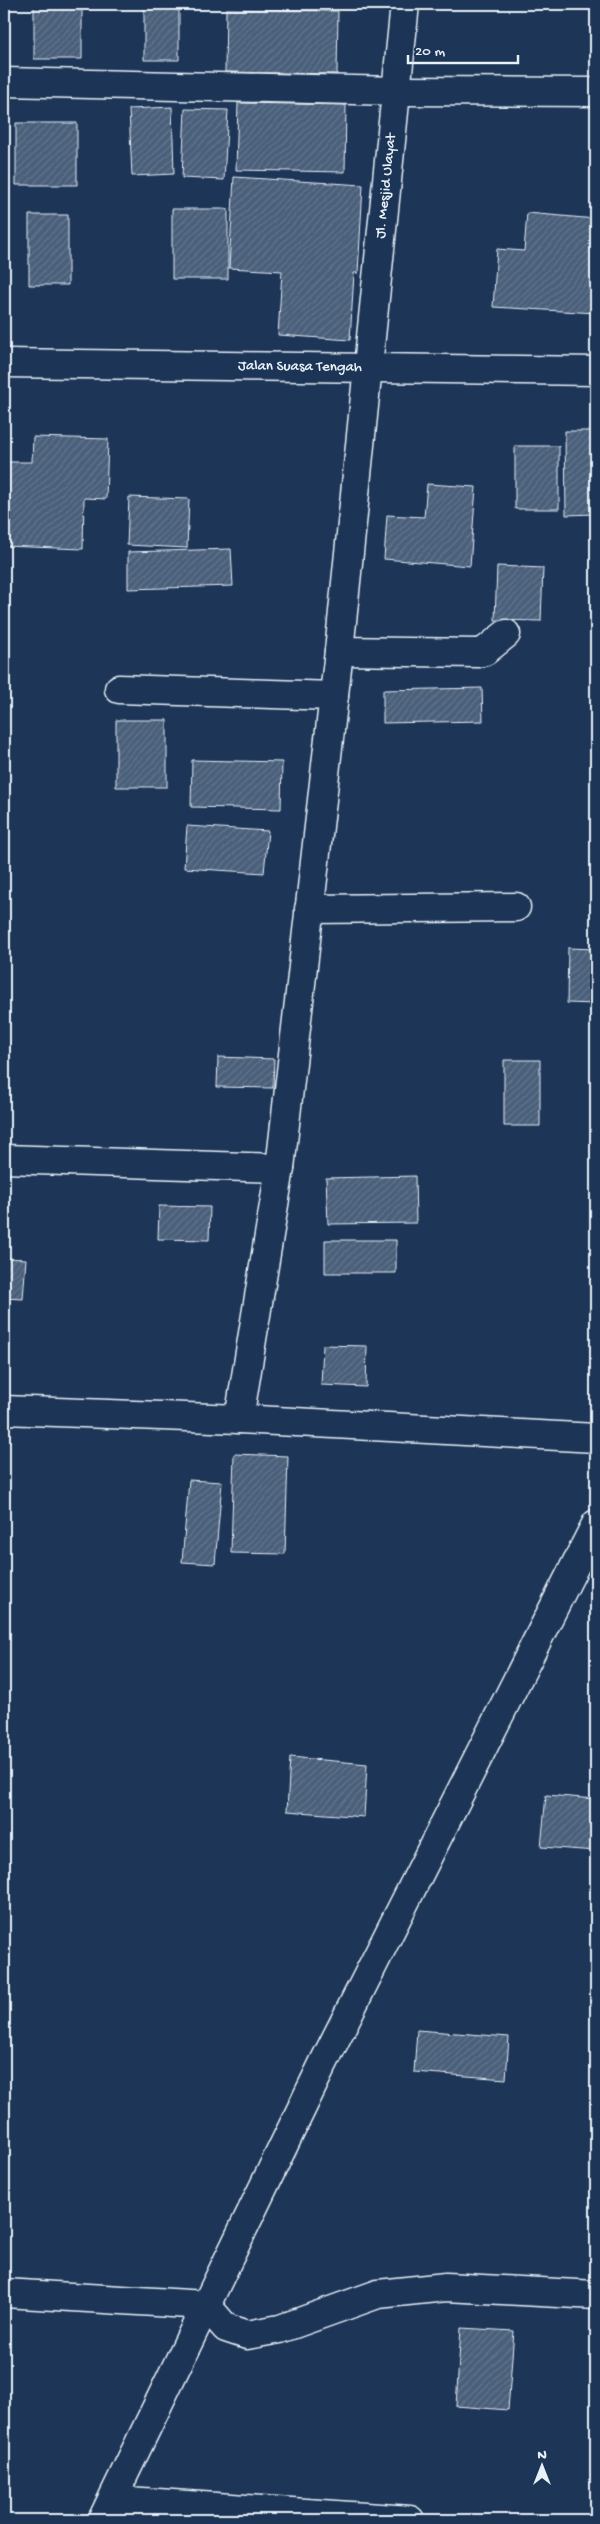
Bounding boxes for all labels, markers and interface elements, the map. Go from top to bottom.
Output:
scale bar [408,32,518,64]
text: 20 m [415,43,445,61]
street label: Jl. Mesjid Ulayat [372,131,401,239]
street label: Jalan Suasa Tengah [238,357,362,377]
north arrow [518,2442,568,2492]
text: N [537,2447,547,2464]

